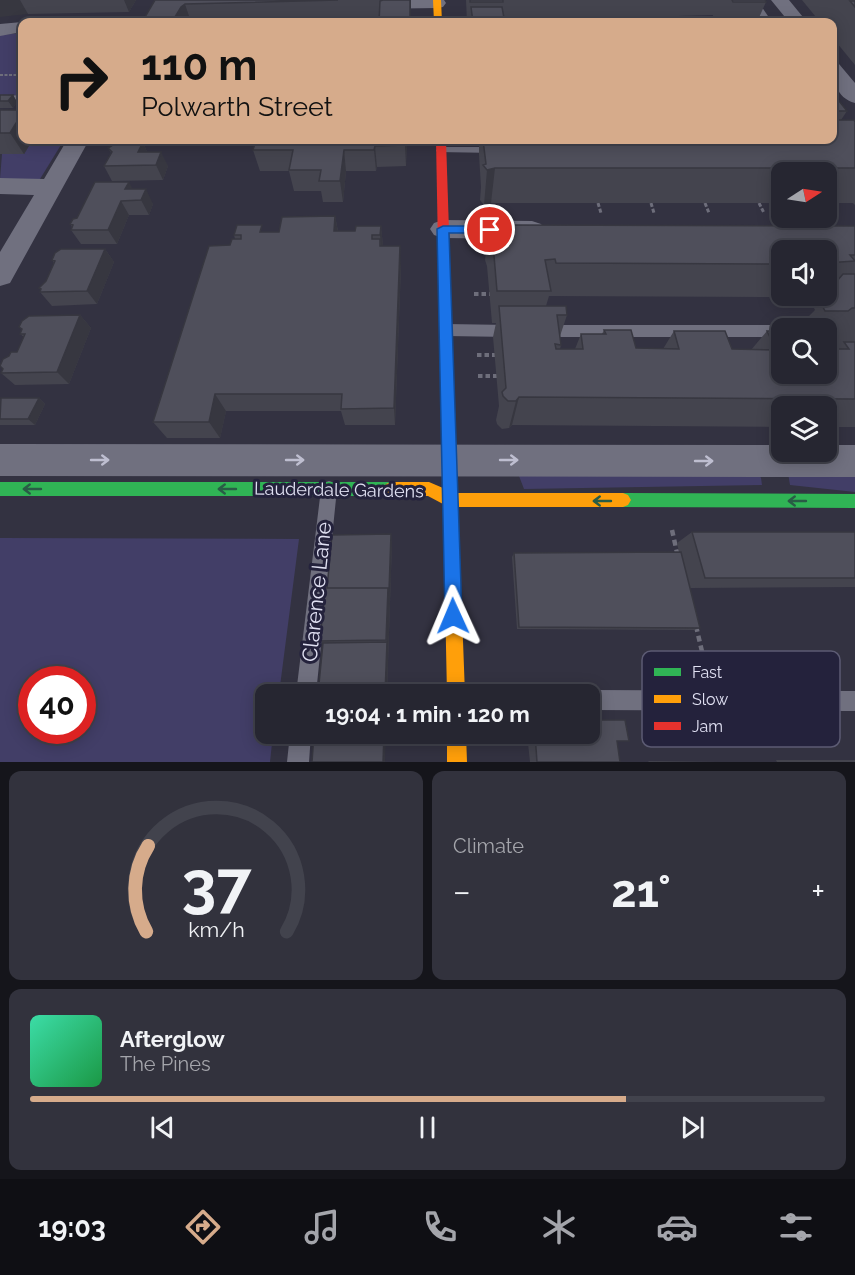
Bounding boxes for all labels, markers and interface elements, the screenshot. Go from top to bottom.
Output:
text: 110 m [141,41,257,90]
icon: right [42,42,120,120]
text: Polwarth Street [141,91,333,122]
north arrow [771,162,837,228]
map controls [771,162,837,462]
pin [464,204,515,255]
icon: arrive [473,213,506,246]
button: sound [771,240,837,306]
button: search [771,318,837,384]
button: layers [771,396,837,462]
one-way arrow [90,454,110,466]
one-way arrow [285,454,305,466]
one-way arrow [498,454,518,466]
one-way arrow [693,455,713,467]
street label: Lauderdale Gardens [254,478,424,501]
one-way arrow [23,483,43,495]
one-way arrow [218,483,238,495]
one-way arrow [592,495,612,507]
one-way arrow [787,495,807,507]
street label: Clarence Lane [297,521,336,663]
position arrow [421,584,485,648]
legend [642,651,840,747]
text: Fast [692,663,723,682]
speed limit sign: 40 [18,666,96,744]
text: Slow [692,690,728,709]
text: 19:04 · 1 min · 120 m [325,701,530,727]
text: Jam [692,717,723,736]
text: Climate [453,834,524,858]
text: 37 [181,847,252,921]
text: 21° [611,865,671,918]
text: − [453,872,471,911]
text: + [811,872,825,911]
text: km/h [188,918,244,943]
text: Afterglow [120,1026,225,1052]
text: The Pines [120,1052,211,1076]
icon: previous [146,1111,179,1144]
icon: pause [411,1111,444,1144]
icon: next [676,1111,709,1144]
icon: directions [182,1206,224,1248]
icon: music [301,1206,343,1248]
icon: phone [419,1206,461,1248]
icon: climate [538,1206,580,1248]
icon: car [656,1206,698,1248]
icon: filters [775,1206,817,1248]
text: 19:03 [38,1212,106,1243]

